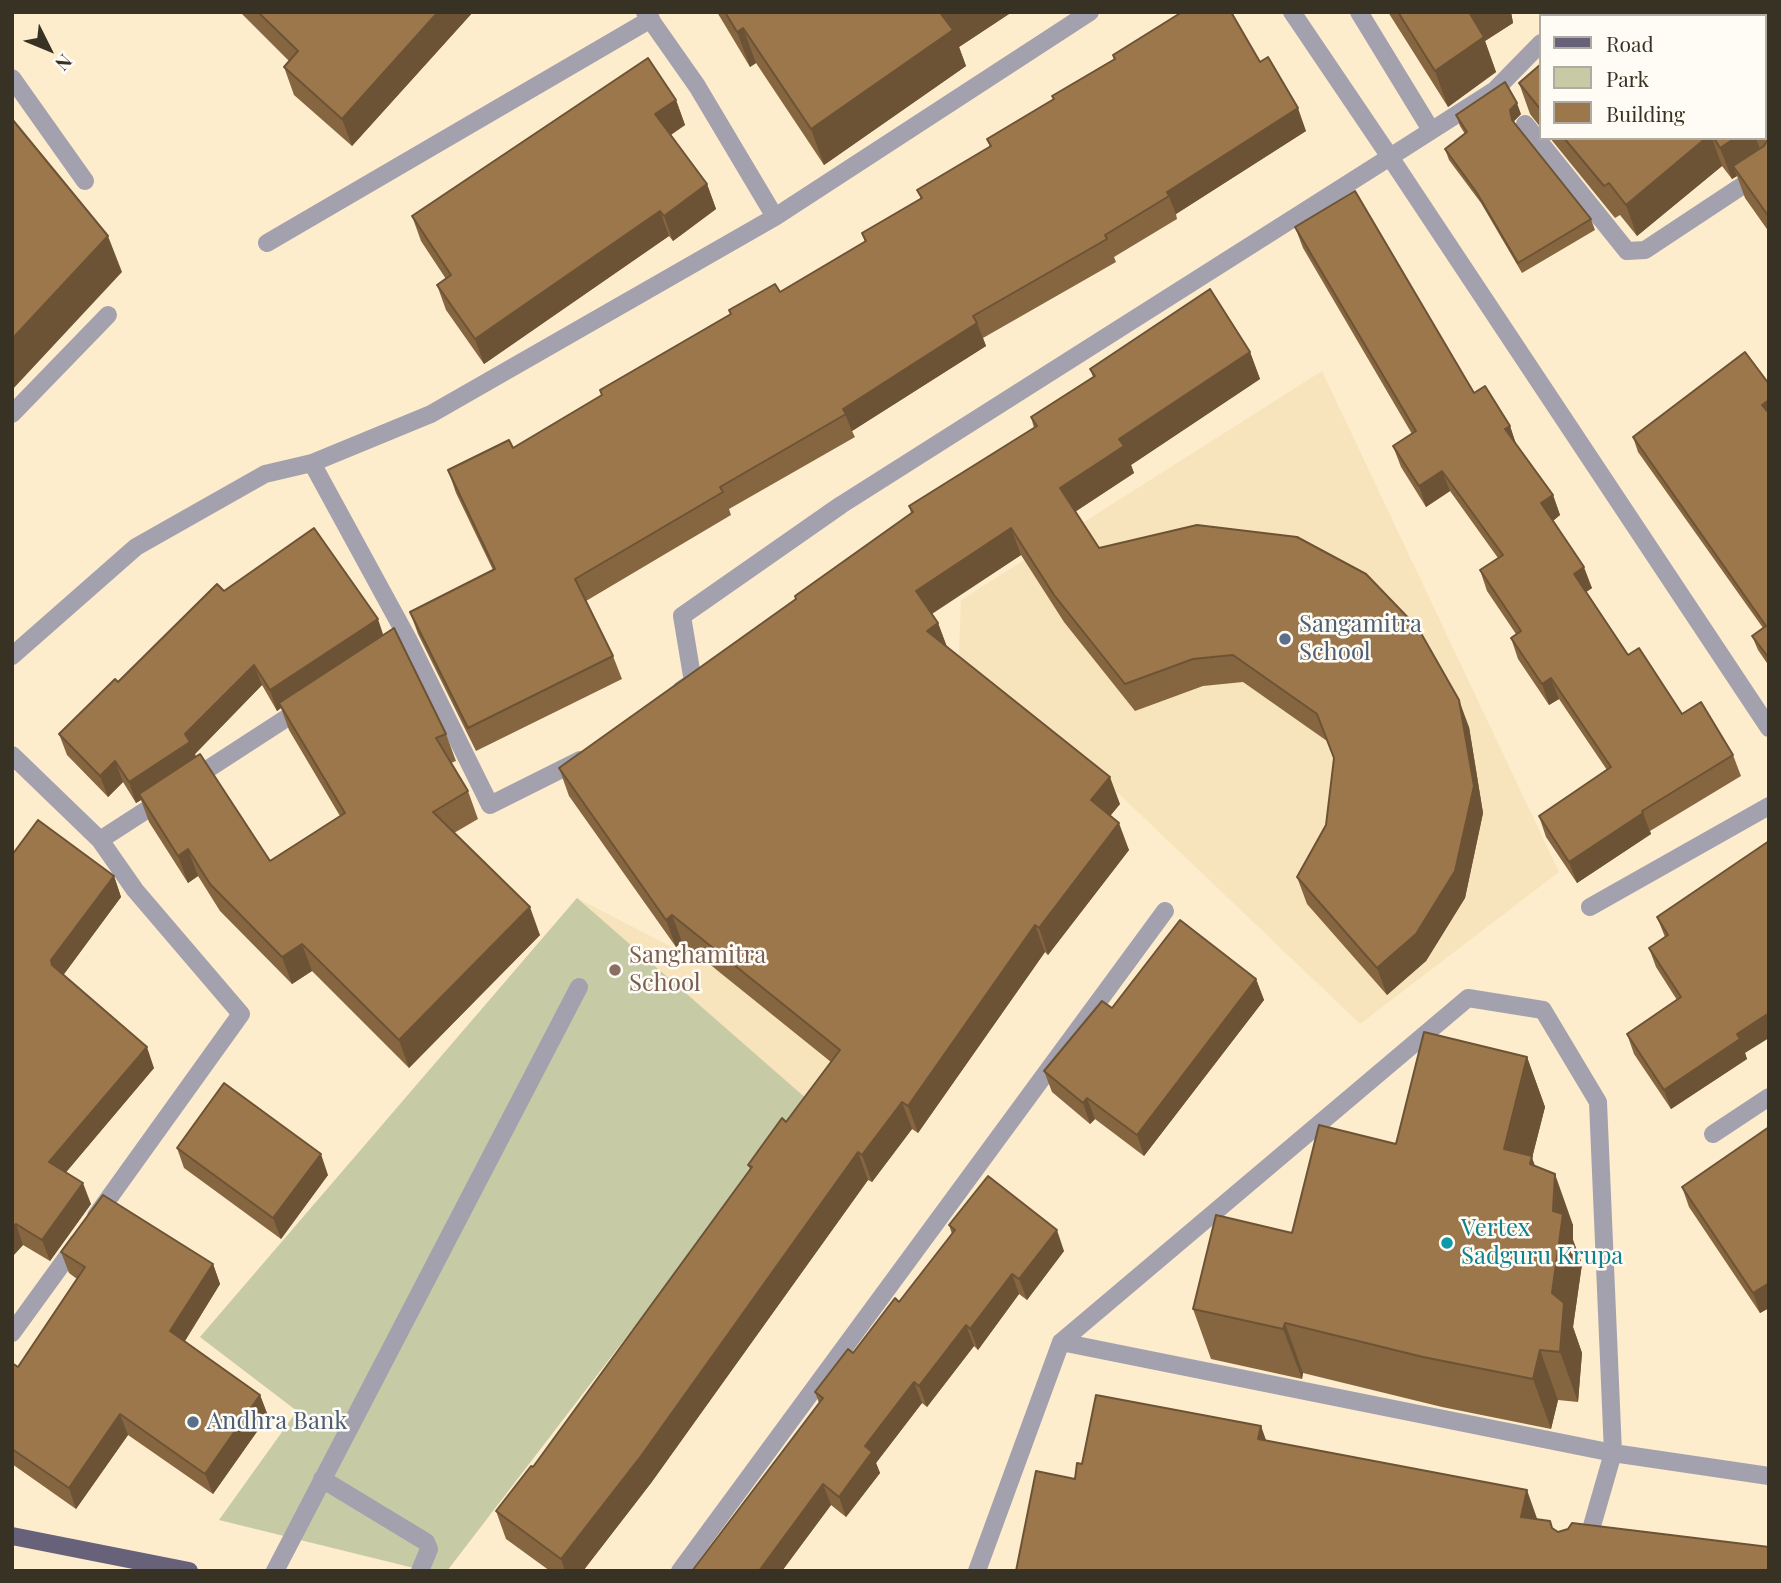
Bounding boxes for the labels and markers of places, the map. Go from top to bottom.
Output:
place label: Sangamitra School [1299,611,1422,667]
marker: Sangamitra School [1277,631,1293,647]
place label: Sanghamitra School [629,942,766,998]
marker: Sanghamitra School [607,962,623,978]
place label: Vertex Sadguru Krupa [1461,1215,1623,1271]
marker: Vertex Sadguru Krupa [1439,1235,1455,1251]
place label: Andhra Bank [207,1408,348,1436]
marker: Andhra Bank [185,1414,201,1430]

